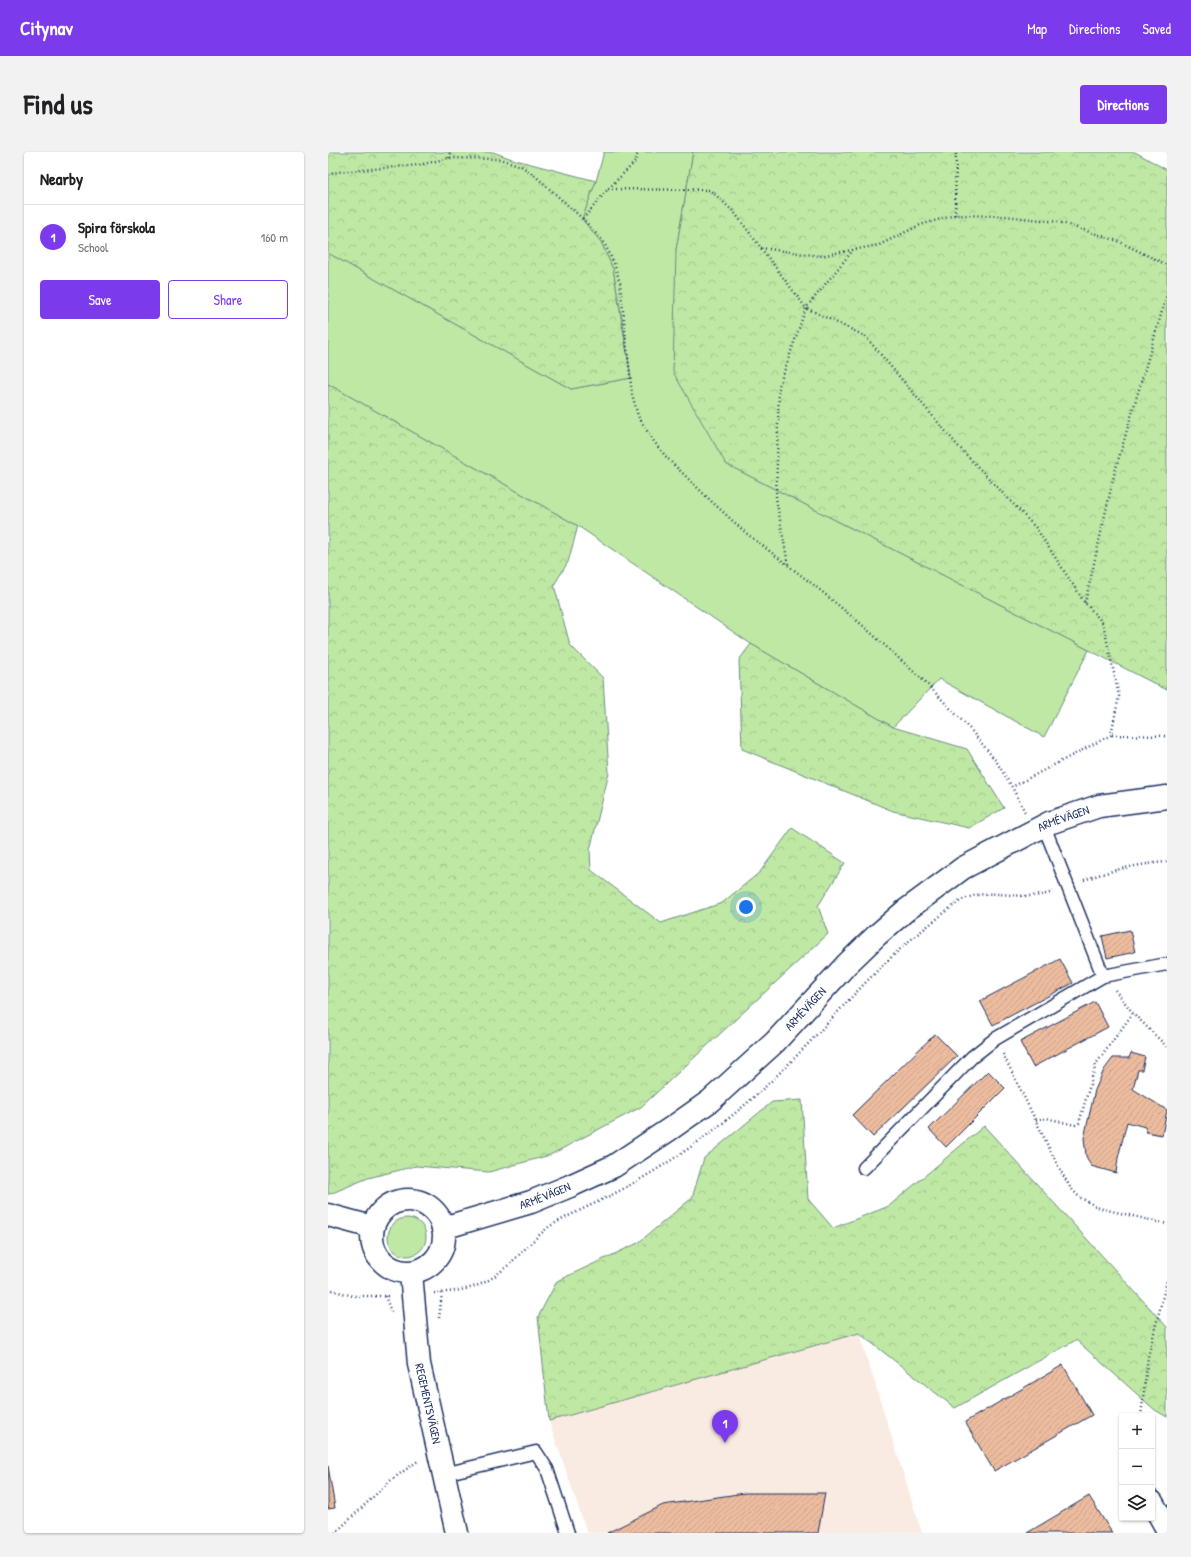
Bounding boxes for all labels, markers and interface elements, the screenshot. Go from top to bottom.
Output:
text: Citynav [20,15,73,41]
text: Map [1027,19,1047,38]
text: Directions [1069,19,1120,38]
text: Saved [1142,19,1171,38]
text: Find us [24,85,93,123]
button: Directions [1080,85,1167,124]
text: Nearby [40,167,83,190]
text: Spira förskola [78,217,155,238]
text: 1 [51,228,55,246]
text: 160 m [260,228,288,246]
text: School [78,238,108,256]
button: Save [40,280,160,319]
button: Share [168,280,288,319]
street label: ARMÉVÄGEN [1034,801,1091,836]
your location [736,897,756,917]
street label: ARMÉVÄGEN [781,983,830,1034]
street label: ARMÉVÄGEN [517,1178,573,1213]
street label: REGEMENTSVÄGEN [411,1362,446,1445]
pin: 1 [712,1410,738,1443]
map controls [1119,1413,1155,1521]
button: + [1119,1413,1155,1449]
button: − [1119,1449,1155,1485]
button: layers [1119,1485,1155,1521]

